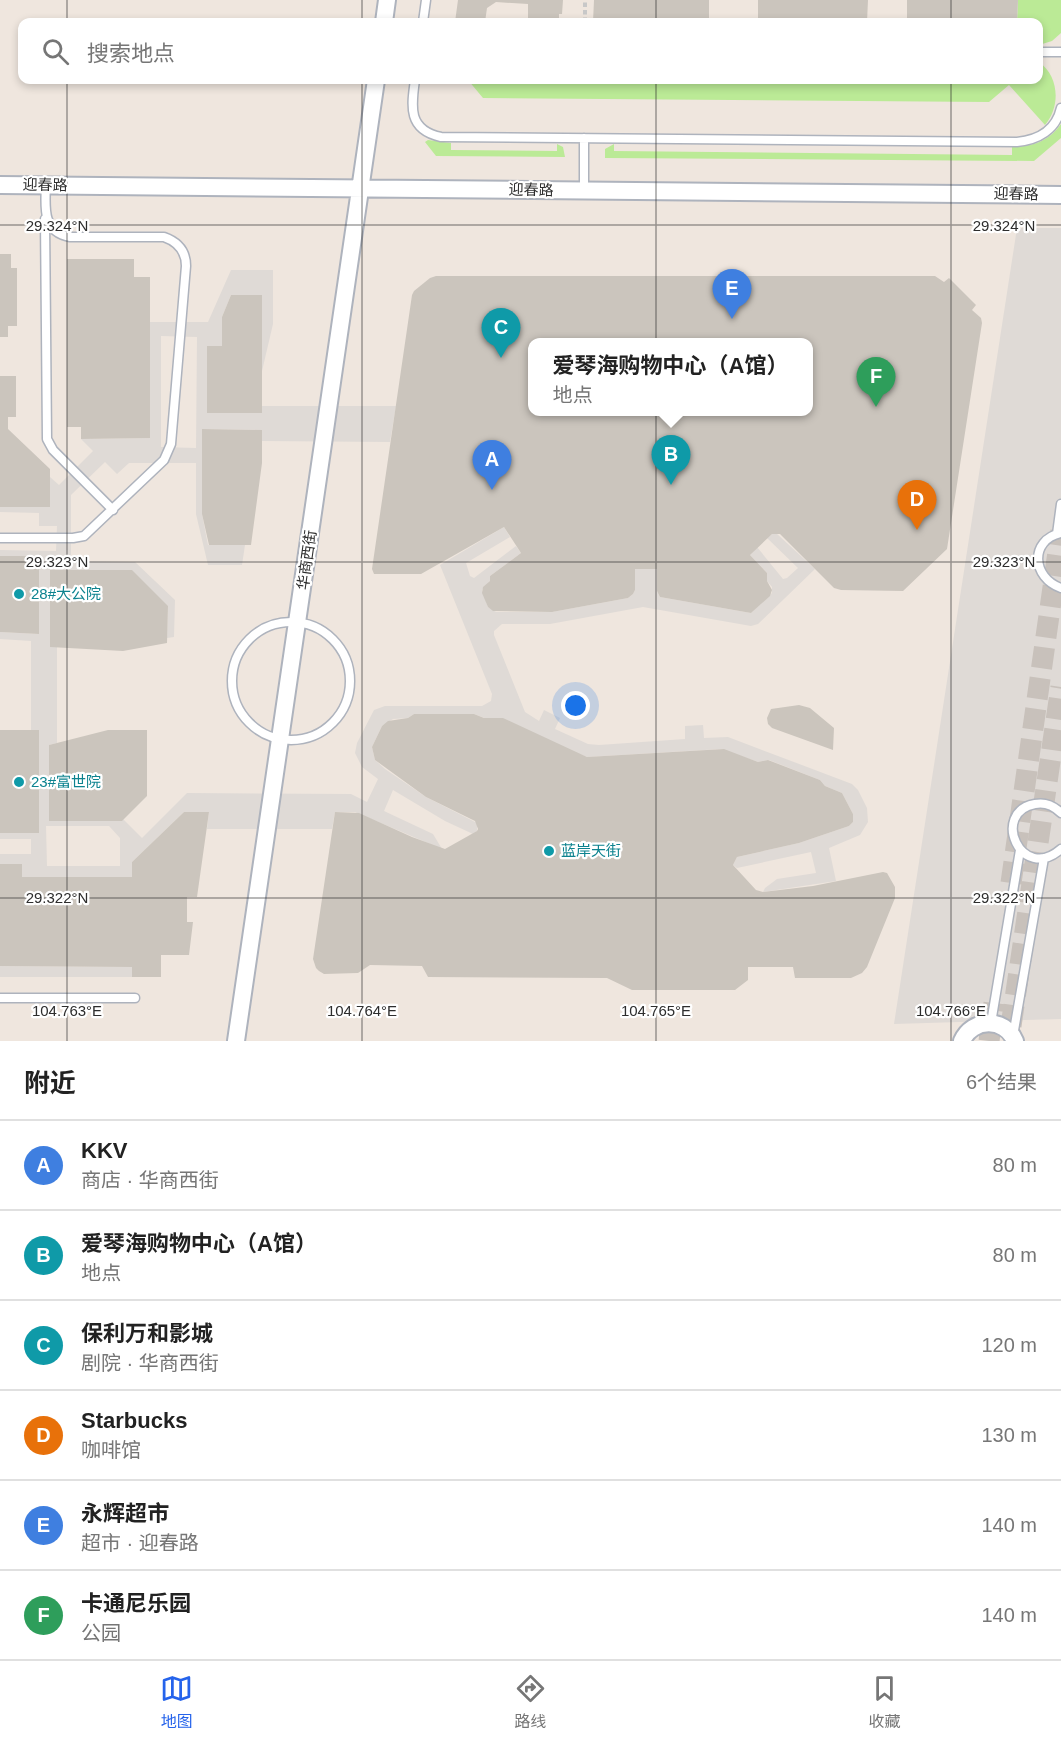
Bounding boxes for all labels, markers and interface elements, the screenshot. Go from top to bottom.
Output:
search box [18,18,1043,84]
icon: search [39,35,72,68]
text: 搜索地点 [87,41,175,66]
street label: 迎春路 [22,176,68,193]
street label: 迎春路 [508,181,554,198]
street label: 迎春路 [993,185,1039,202]
text: 29.324°N [26,217,88,234]
text: 29.324°N [973,217,1035,234]
pin: E [712,270,752,319]
pin: C [482,308,520,358]
popup [528,338,813,416]
text: 爱琴海购物中心（A馆） [553,353,788,378]
pin: F [856,358,896,407]
text: 地点 [553,384,593,406]
pin: B [652,436,690,485]
pin: A [472,440,512,490]
pin: D [898,480,936,530]
street label: 华商西街 [294,529,319,591]
text: 29.323°N [26,553,88,570]
text: 29.323°N [973,553,1035,570]
place label: 28#大公院 [31,585,101,602]
marker: 28#大公院 [12,587,26,601]
your location [561,691,590,720]
place label: 23#富世院 [31,773,101,790]
marker: 23#富世院 [12,775,26,789]
place label: 蓝岸天街 [561,842,621,859]
marker: 蓝岸天街 [542,844,556,858]
text: 29.322°N [26,889,88,906]
text: 29.322°N [973,889,1035,906]
text: 104.763°E [32,1002,102,1019]
text: 104.764°E [327,1002,397,1019]
text: 104.765°E [621,1002,691,1019]
text: 104.766°E [916,1002,986,1019]
text: 附近 [24,1068,76,1098]
text: 6个结果 [966,1071,1037,1093]
text: KKV [81,1138,127,1163]
text: A [36,1154,51,1176]
text: 80 m [993,1154,1037,1176]
text: 商店 · 华商西街 [81,1169,219,1191]
text: 爱琴海购物中心（A馆） [81,1231,317,1256]
text: B [36,1244,51,1266]
text: 80 m [993,1244,1037,1266]
text: 地点 [81,1262,121,1284]
text: 保利万和影城 [81,1321,213,1346]
text: C [36,1334,51,1356]
text: 120 m [981,1334,1037,1356]
text: 剧院 · 华商西街 [81,1352,219,1374]
text: Starbucks [81,1408,187,1433]
text: D [36,1424,51,1446]
text: 130 m [981,1424,1037,1446]
text: 咖啡馆 [81,1439,141,1461]
text: 永辉超市 [81,1501,169,1526]
text: E [37,1514,50,1536]
text: 140 m [981,1514,1037,1536]
text: 超市 · 迎春路 [81,1532,199,1554]
text: 卡通尼乐园 [81,1591,191,1616]
text: F [37,1604,50,1626]
text: 140 m [981,1604,1037,1626]
text: 公园 [81,1622,121,1644]
tab: 地图 [160,1672,193,1732]
tab: 路线 [514,1672,547,1732]
tab: 收藏 [868,1672,901,1732]

